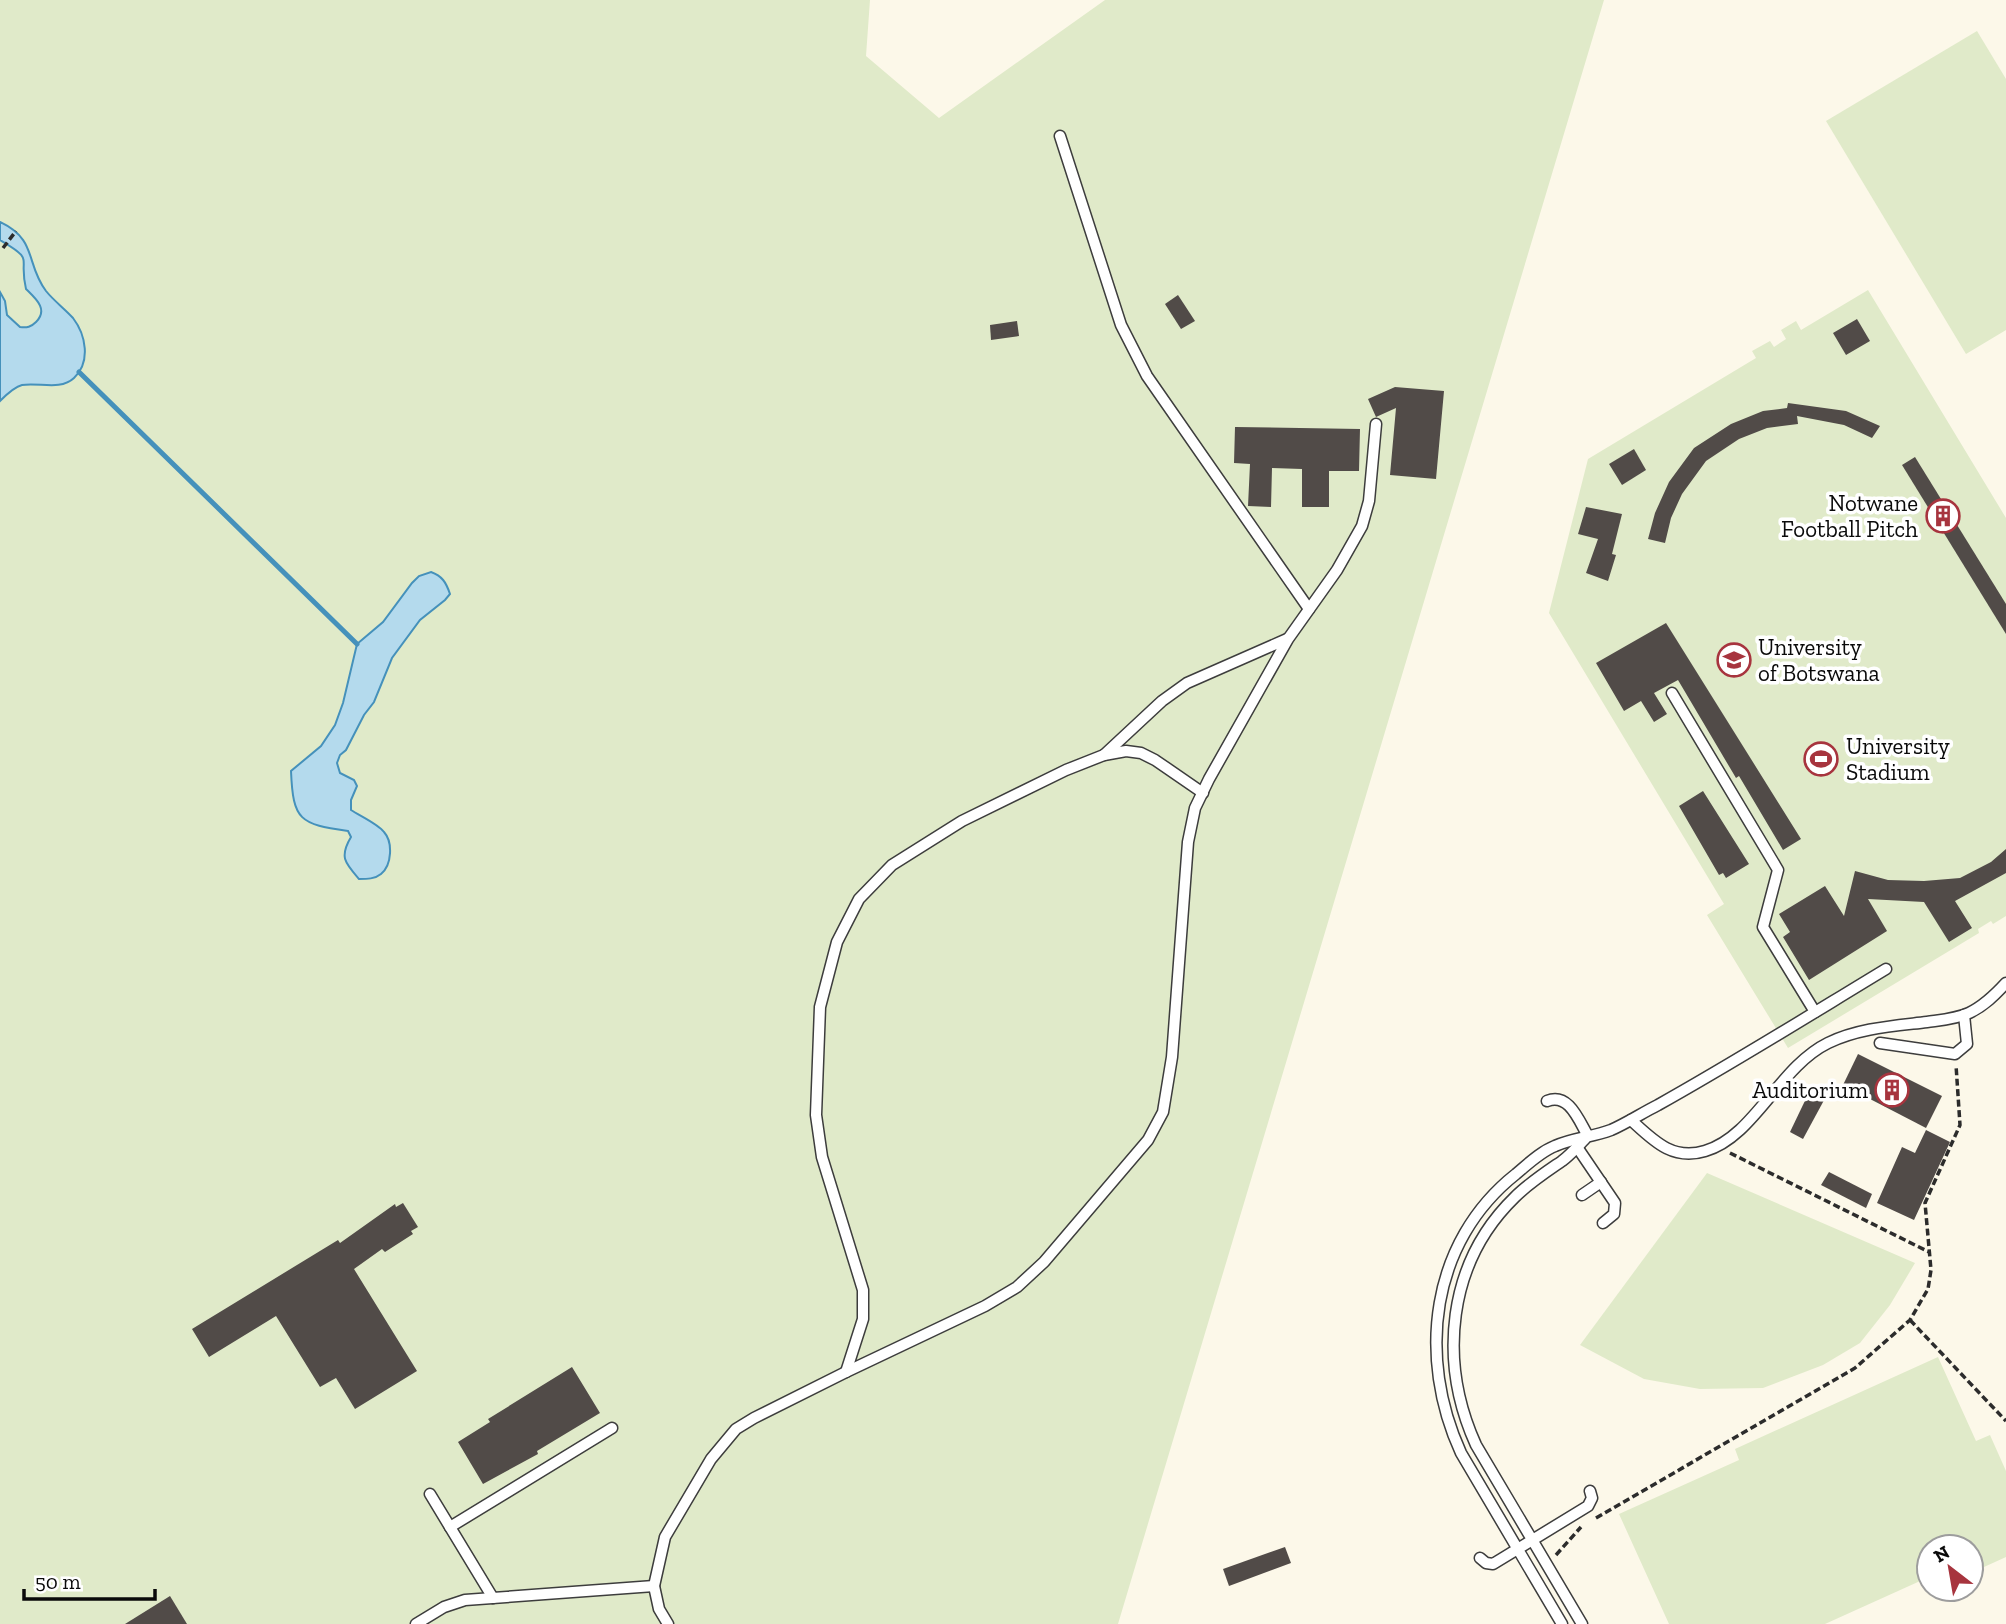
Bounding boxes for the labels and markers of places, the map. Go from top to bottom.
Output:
place label: Notwane Football Pitch [1781,489,1918,543]
building icon: Notwane Football Pitch [1924,497,1962,535]
place label: University of Botswana [1758,633,1880,687]
school or university icon: University of Botswana [1715,641,1753,679]
place label: University Stadium [1846,732,1950,786]
sports icon: University Stadium [1802,740,1840,778]
building icon: Auditorium [1873,1071,1911,1109]
place label: Auditorium [1752,1076,1868,1104]

